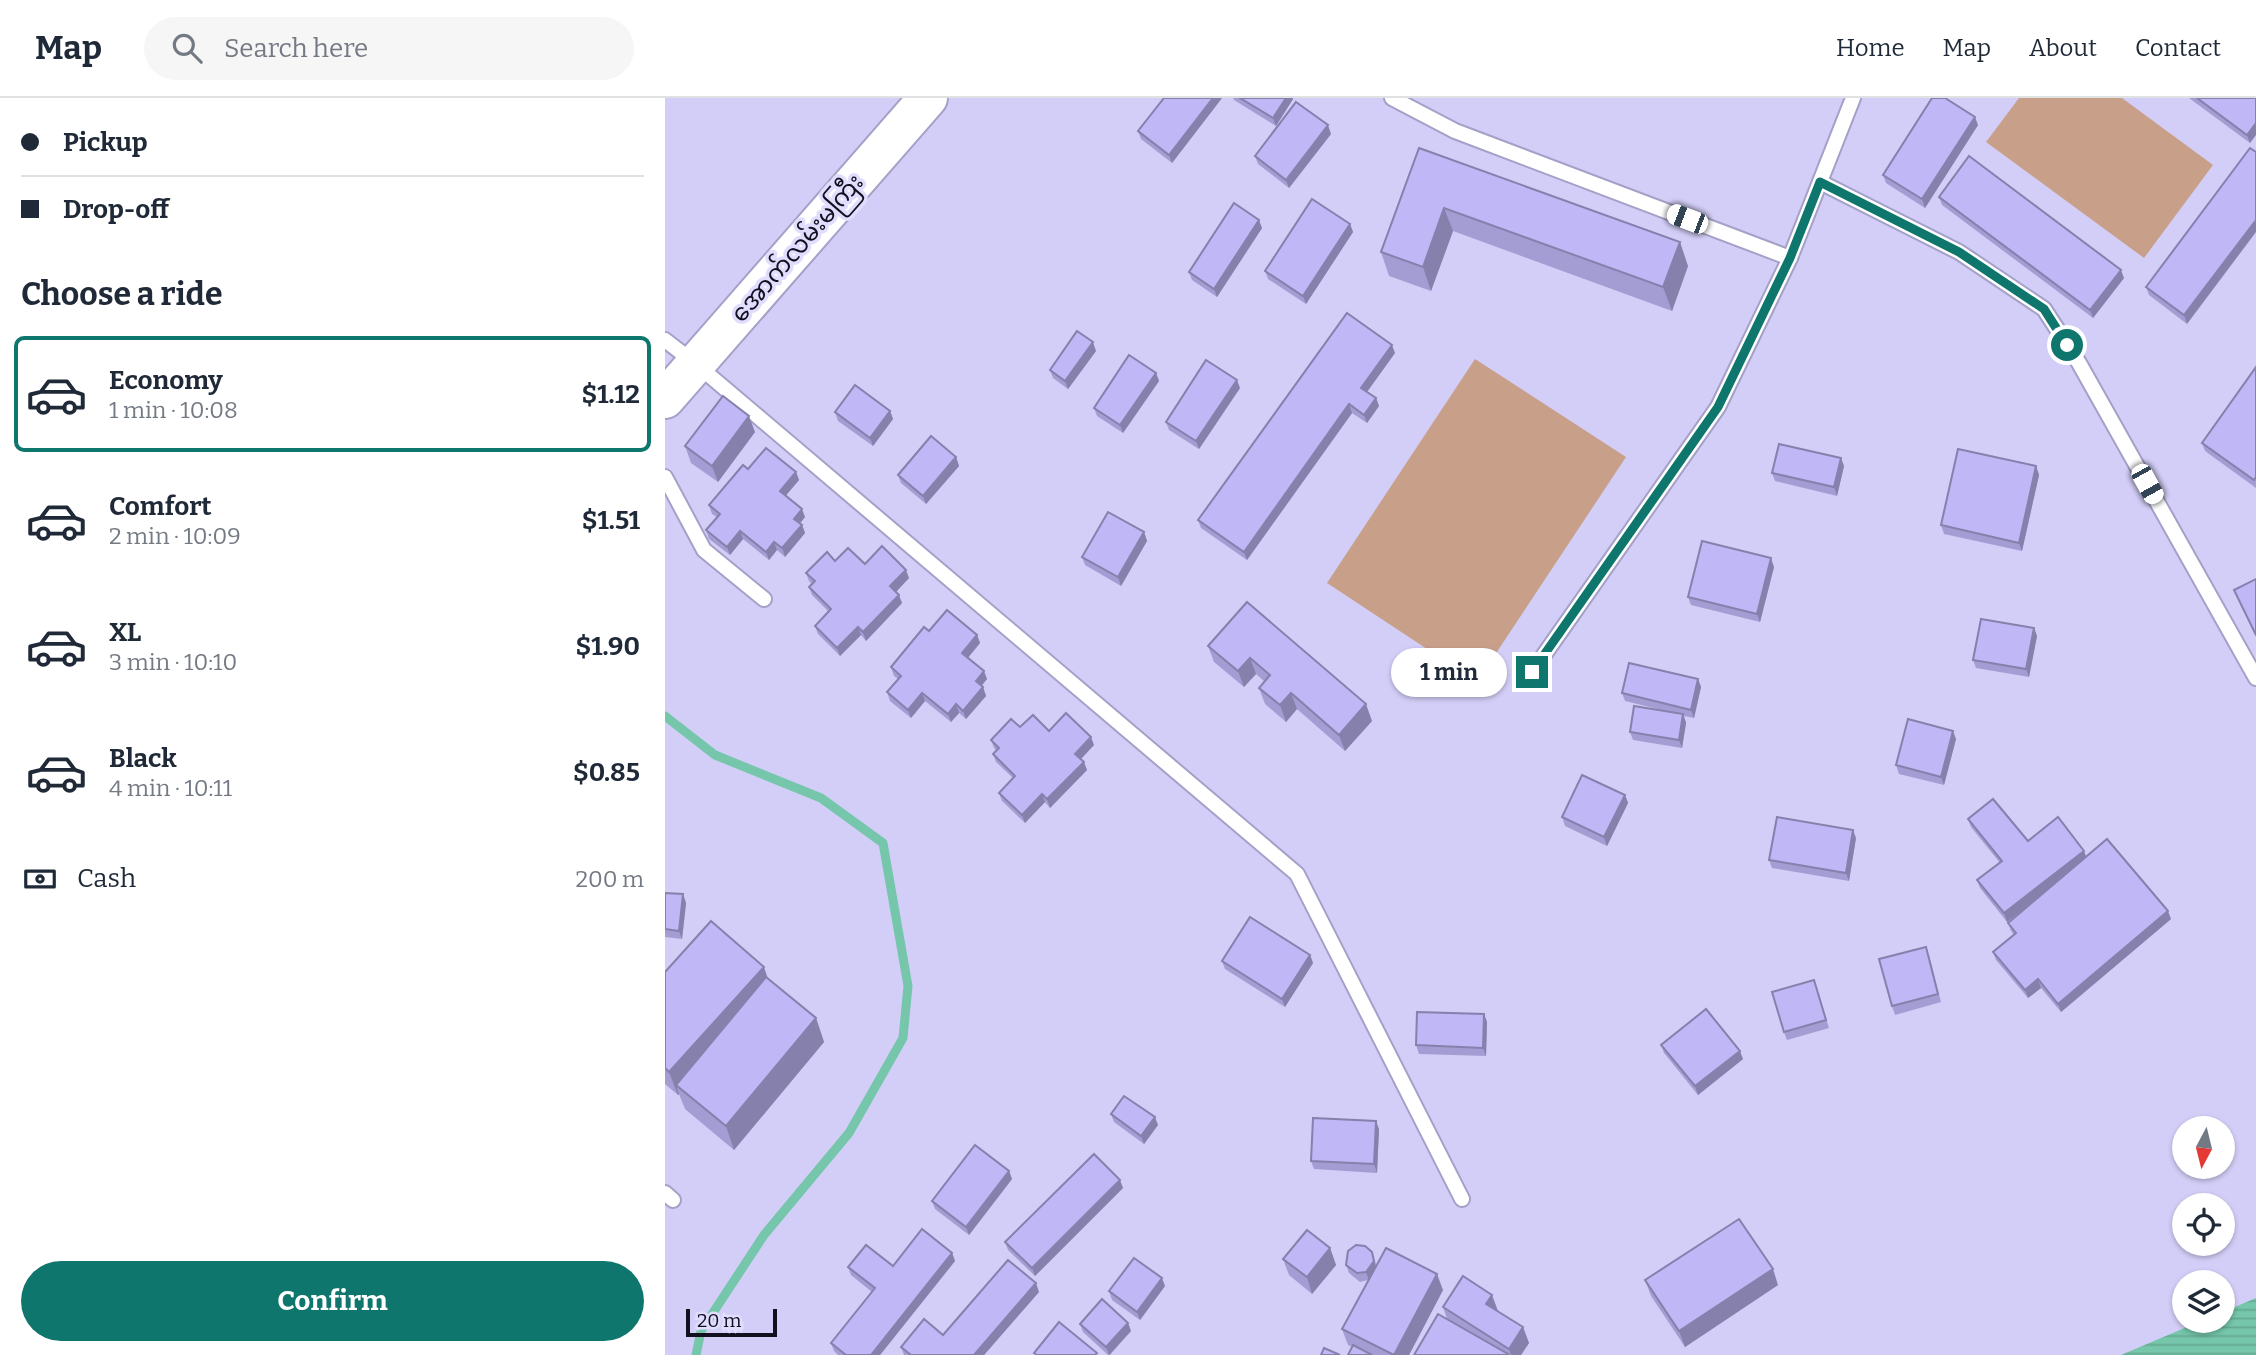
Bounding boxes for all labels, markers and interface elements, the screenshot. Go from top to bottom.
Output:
search box [144,17,634,80]
text: Map [35,28,102,68]
icon: search [168,29,206,67]
text: Search here [224,33,368,64]
text: Home [1836,34,1905,62]
text: Map [1943,34,1991,62]
text: About [2029,34,2097,62]
text: Contact [2135,34,2221,62]
text: Pickup [63,127,148,158]
street label: အောက်လမ်းမကြီး [724,167,873,331]
text: Drop-off [63,194,169,225]
car [1664,202,1711,236]
text: Choose a ride [21,275,222,313]
route start [2051,329,2083,361]
icon: car [25,363,88,426]
text: Economy [109,365,223,396]
text: $1.12 [582,379,640,410]
text: 1 min · 10:08 [109,396,238,424]
car [2128,461,2167,507]
icon: car [25,489,88,552]
text: Comfort [109,491,212,522]
text: $1.51 [582,505,640,536]
text: 2 min · 10:09 [109,522,241,550]
icon: car [25,615,88,678]
text: XL [109,617,141,648]
text: $1.90 [576,631,640,662]
text: 3 min · 10:10 [109,648,237,676]
callout: 1 min [1392,648,1507,696]
route end [1516,656,1548,688]
text: 1 min [1420,658,1478,686]
icon: car [25,741,88,804]
text: Black [109,743,177,774]
text: $0.85 [573,757,640,788]
text: 4 min · 10:11 [109,774,232,802]
icon: cash [21,860,59,898]
text: Cash [77,863,136,894]
text: 200 m [575,865,644,893]
north arrow [2172,1116,2235,1180]
map controls [2172,1116,2235,1333]
button: locate [2172,1193,2235,1256]
button: Confirm [21,1261,644,1341]
button: layers [2172,1270,2235,1333]
scale bar [686,1306,777,1338]
text: 20 m [697,1309,741,1332]

